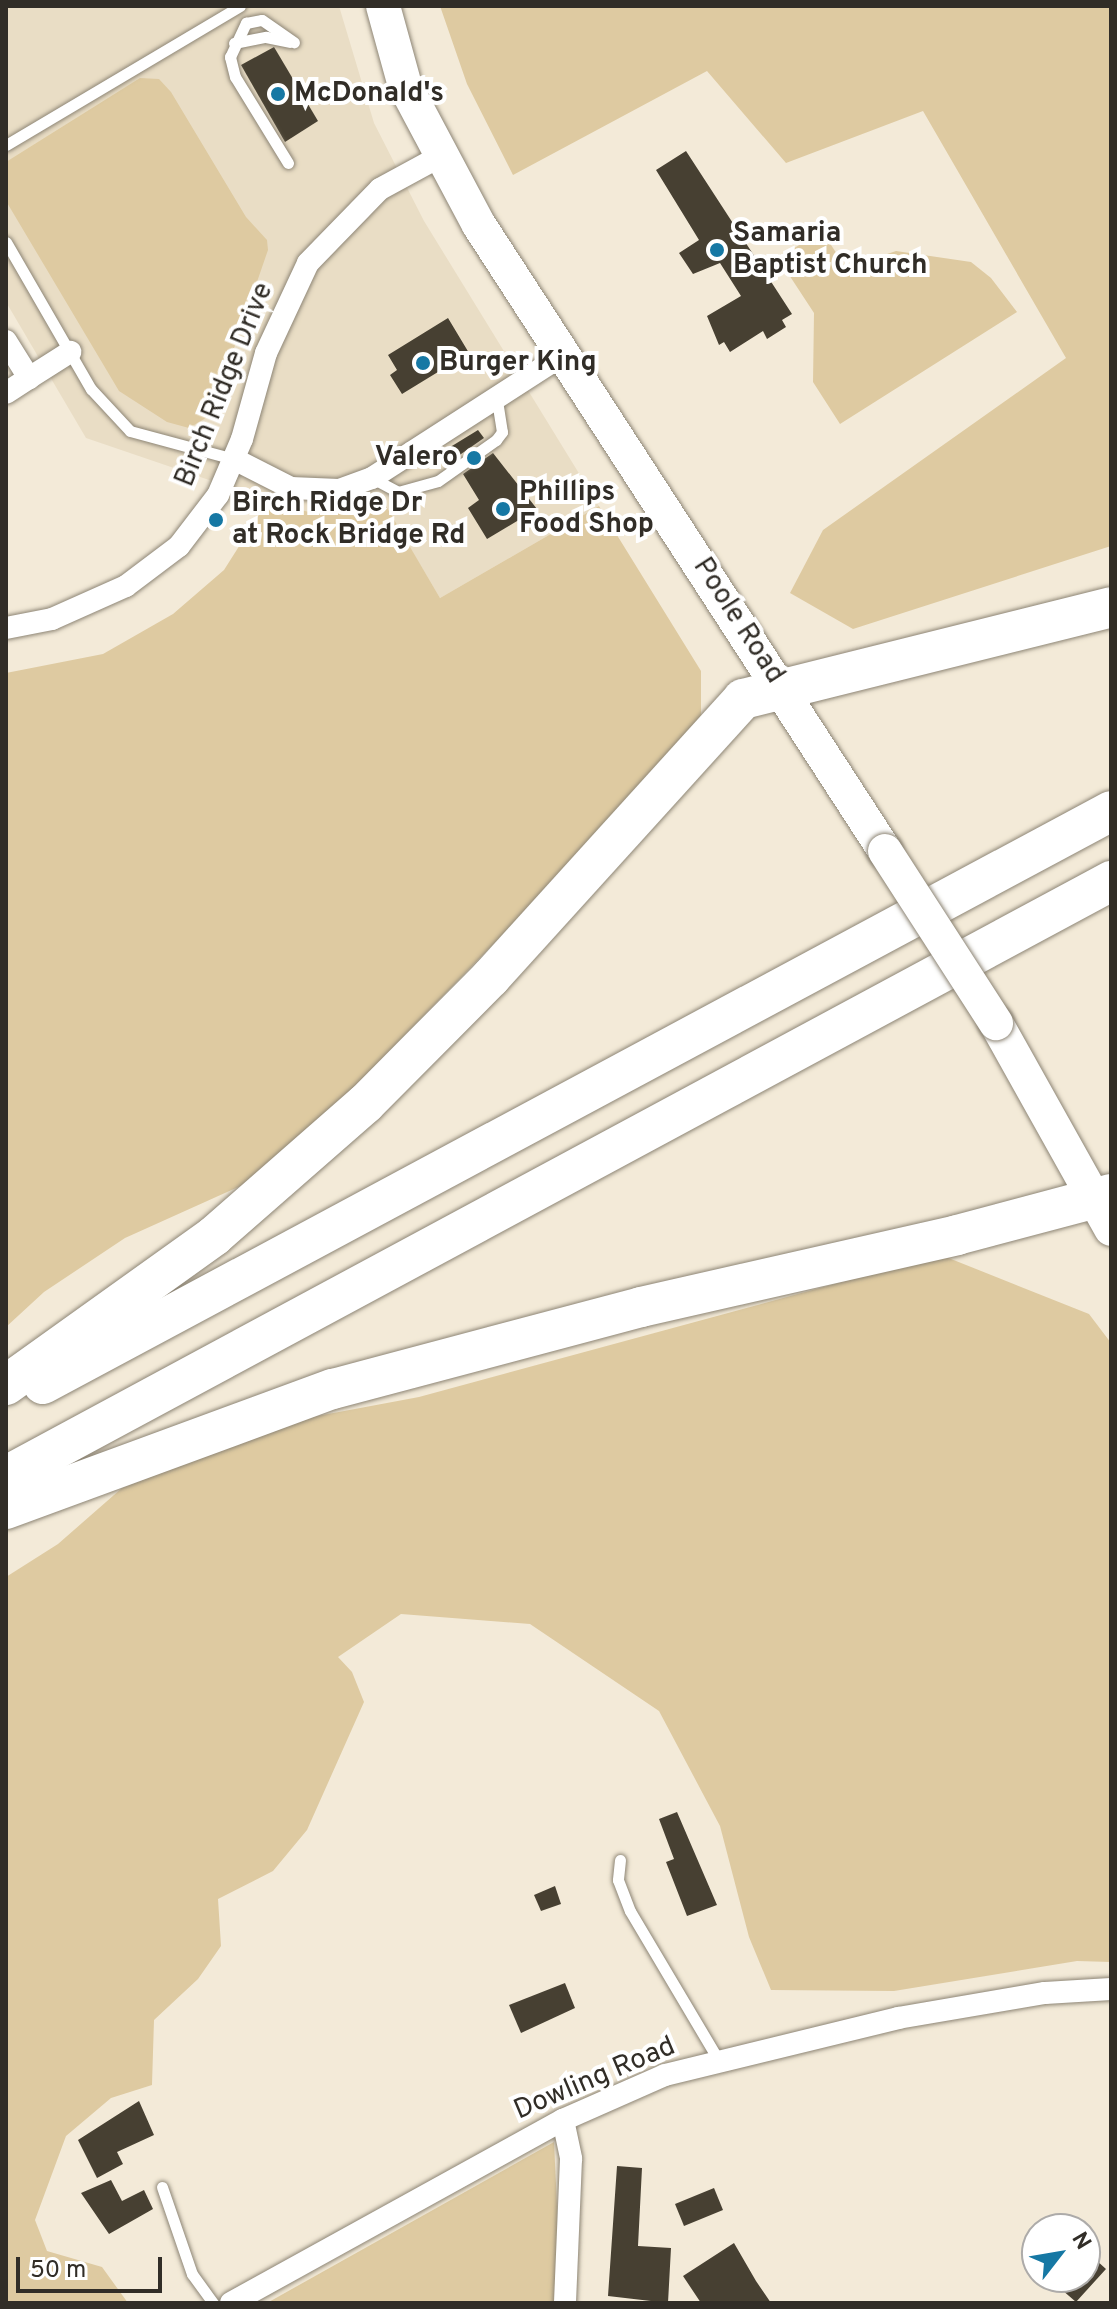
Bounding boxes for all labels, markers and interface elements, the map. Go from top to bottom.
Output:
place label: McDonald's [294,77,444,111]
marker: McDonald's [269,85,287,103]
place label: Samaria Baptist Church [733,217,928,283]
marker: Samaria Baptist Church [708,241,726,259]
street label: Birch Ridge Drive [169,278,281,492]
place label: Burger King [439,346,597,380]
marker: Burger King [414,354,432,372]
place label: Valero [375,441,458,475]
marker: Valero [465,449,483,467]
place label: Phillips Food Shop [519,476,654,542]
place label: Birch Ridge Dr at Rock Bridge Rd [232,487,465,553]
marker: Phillips Food Shop [494,500,512,518]
marker: Birch Ridge Dr at Rock Bridge Rd [207,511,225,529]
street label: Poole Road [685,552,791,690]
street label: Dowling Road [509,2030,681,2128]
north arrow [1021,2213,1101,2293]
text: N [1065,2228,1096,2255]
scale bar [20,2241,166,2291]
text: 50 m [30,2256,86,2286]

